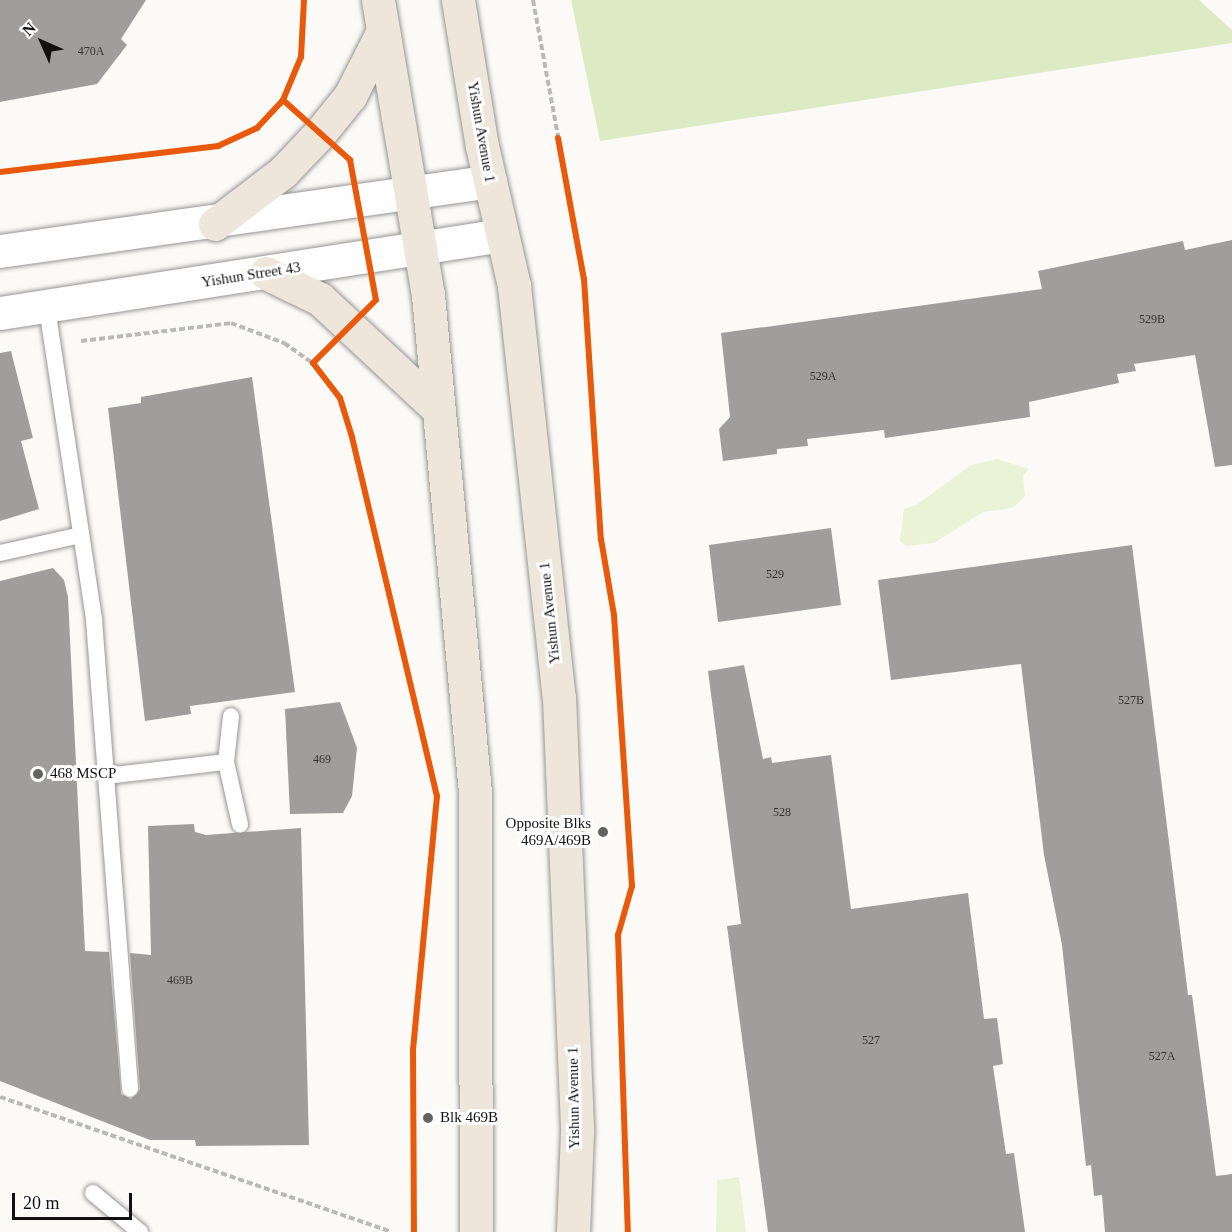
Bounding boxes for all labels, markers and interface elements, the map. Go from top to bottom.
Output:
north arrow [12,12,72,72]
text: N [19,19,39,39]
house number: 470A [78,45,104,59]
street label: Yishun Avenue 1 [463,80,499,184]
street label: Yishun Street 43 [200,258,302,292]
house number: 529B [1139,313,1165,327]
house number: 529A [810,370,836,384]
street label: Yishun Avenue 1 [536,561,564,665]
house number: 529 [766,568,784,582]
house number: 527B [1118,694,1144,708]
house number: 469 [313,753,331,767]
place label: 468 MSCP [50,765,116,783]
marker: 468 MSCP [31,767,45,781]
house number: 528 [773,806,791,820]
place label: Opposite Blks 469A/469B [506,814,591,849]
marker: Opposite Blks 469A/469B [596,825,610,839]
house number: 469B [167,974,193,988]
house number: 527 [862,1034,880,1048]
street label: Yishun Avenue 1 [564,1046,584,1150]
house number: 527A [1149,1050,1175,1064]
place label: Blk 469B [440,1109,498,1127]
marker: Blk 469B [421,1111,435,1125]
scale bar [15,1181,135,1219]
text: 20 m [23,1193,60,1213]

